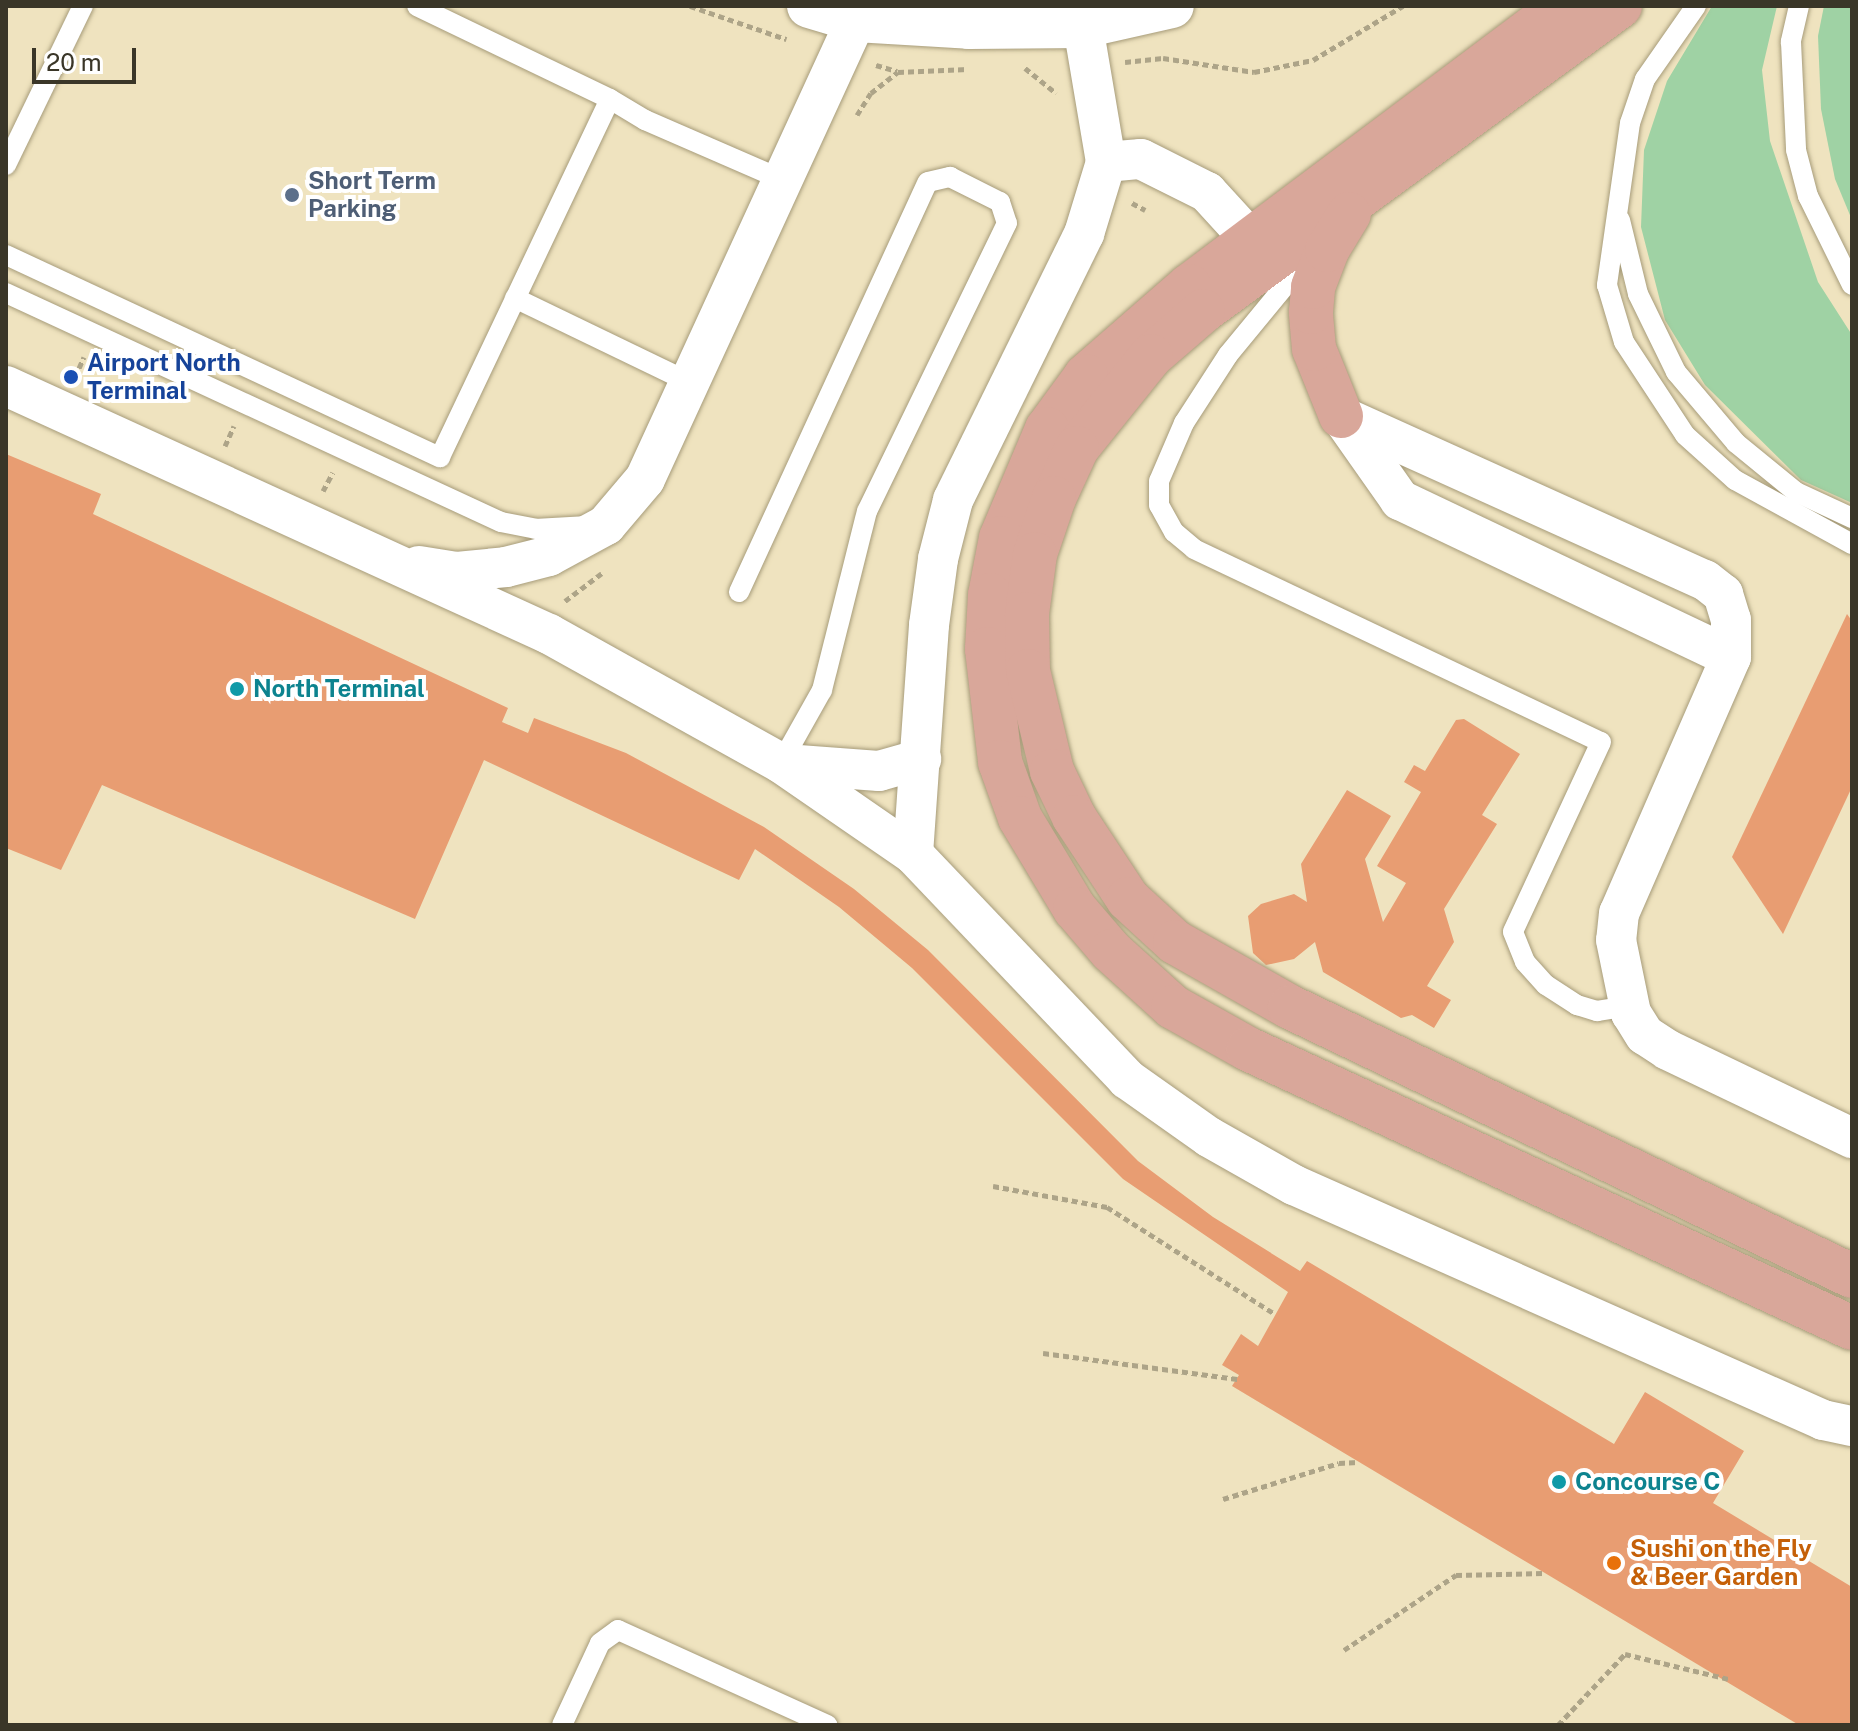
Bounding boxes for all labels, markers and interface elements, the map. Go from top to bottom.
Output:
scale bar [36,32,140,82]
text: 20 m [46,48,102,76]
place label: Short Term Parking [308,167,436,223]
marker: Short Term Parking [283,186,301,204]
place label: Airport North Terminal [87,349,241,405]
marker: Airport North Terminal [62,368,80,386]
place label: North Terminal [253,675,425,703]
marker: North Terminal [228,680,246,698]
place label: Concourse C [1575,1468,1720,1496]
marker: Concourse C [1550,1473,1568,1491]
place label: Sushi on the Fly & Beer Garden [1630,1535,1812,1591]
marker: Sushi on the Fly & Beer Garden [1605,1554,1623,1572]

